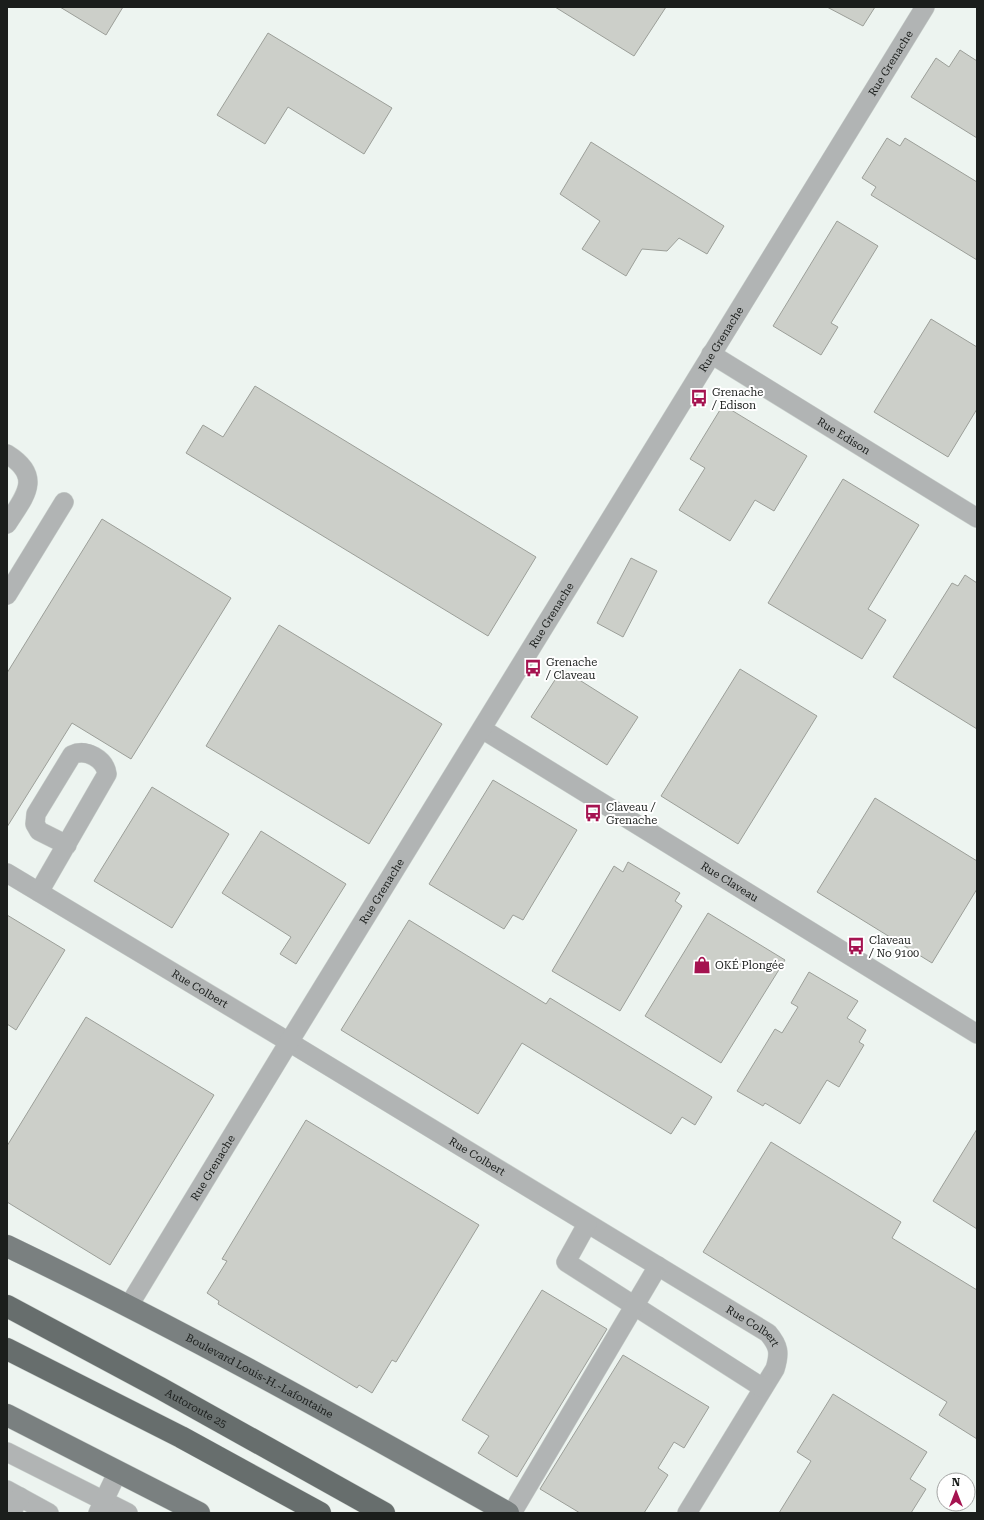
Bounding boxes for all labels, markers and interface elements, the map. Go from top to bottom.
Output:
street label: Rue Grenache [865,28,916,98]
street label: Rue Grenache [696,304,746,374]
place label: Grenache / Edison [711,386,763,412]
bus stop icon: Grenache / Edison [689,388,709,408]
street label: Rue Edison [815,415,873,457]
street label: Rue Grenache [526,580,576,650]
place label: Grenache / Claveau [545,656,597,682]
bus stop icon: Grenache / Claveau [523,658,543,678]
place label: Claveau / Grenache [606,801,657,827]
bus stop icon: Claveau / Grenache [583,803,603,823]
street label: Rue Grenache [357,856,407,926]
street label: Rue Claveau [699,859,761,904]
place label: Claveau / No 9100 [868,934,919,960]
bus stop icon: Claveau / No 9100 [846,936,866,956]
shop icon: OKÉ Plongée [692,955,712,975]
place label: OKÉ Plongée [715,958,784,972]
street label: Rue Colbert [170,967,230,1010]
street label: Rue Grenache [188,1132,238,1203]
street label: Rue Colbert [447,1134,508,1178]
street label: Rue Colbert [724,1303,782,1349]
street label: Boulevard Louis-H.-Lafontaine [184,1331,336,1421]
street label: Autoroute 25 [163,1386,229,1431]
north arrow [936,1472,976,1512]
text: N [952,1476,961,1489]

